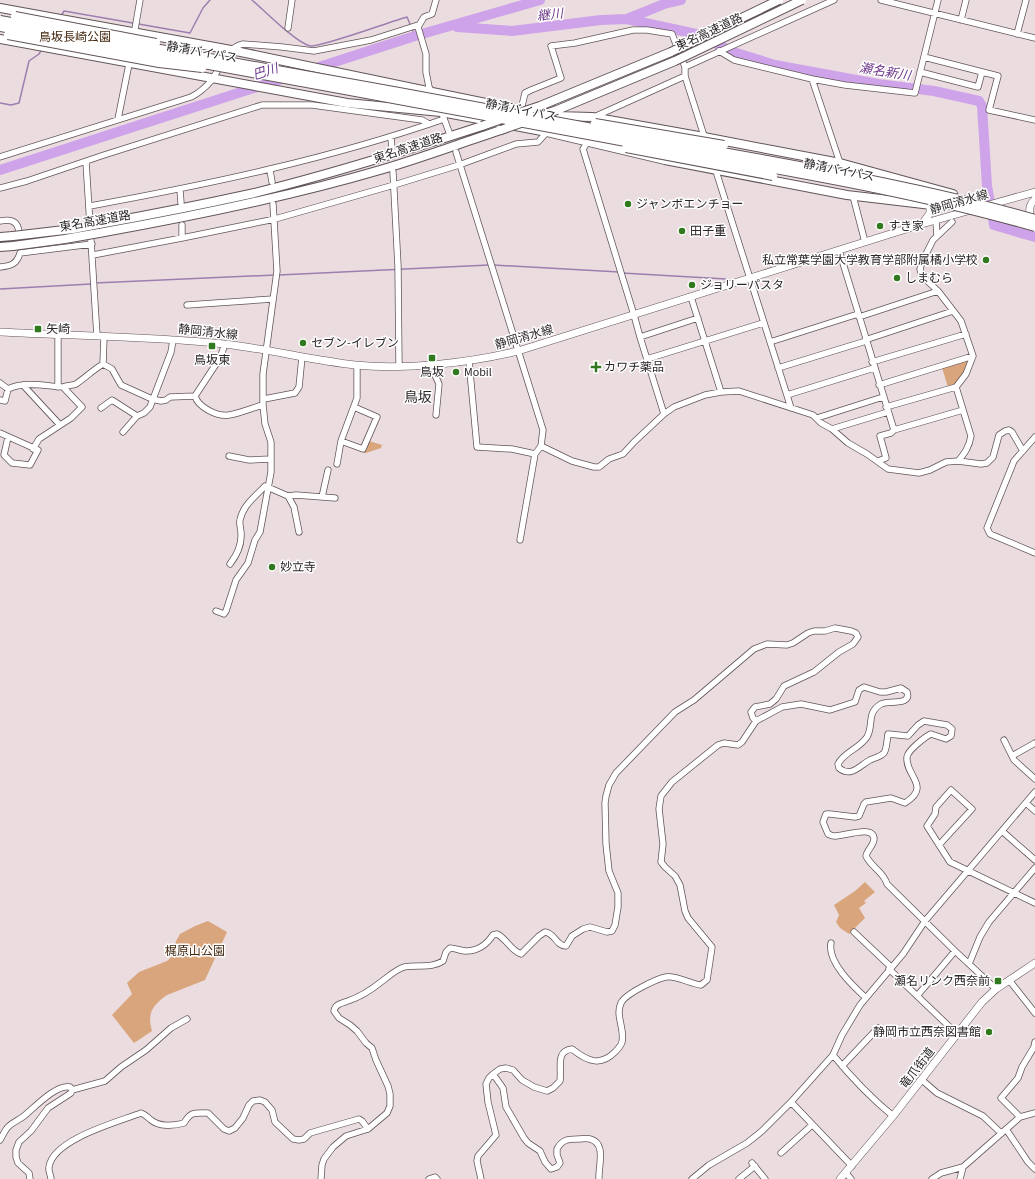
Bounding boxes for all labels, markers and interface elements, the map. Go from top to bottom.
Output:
water label: 継川 [536,4,566,25]
street label: 東名高速道路 [673,10,745,55]
park label: 鳥坂長崎公園 [39,29,111,46]
street label: 静清バイパス [165,38,239,67]
water label: 巴川 [250,59,282,85]
water label: 瀬名新川 [858,59,914,85]
street label: 静清バイパス [484,95,558,126]
street label: 東名高速道路 [371,129,445,168]
street label: 静清バイパス [802,155,876,186]
street label: 静岡清水線 [928,186,990,219]
place label: ジャンボエンチョー [636,196,743,213]
marker: ジャンボエンチョー [623,199,633,209]
street label: 東名高速道路 [58,207,132,236]
place label: すき家 [888,218,924,235]
marker: すき家 [875,221,885,231]
place label: 田子重 [690,223,726,240]
marker: 田子重 [677,226,687,236]
place label: 私立常葉学園大学教育学部附属橘小学校 [762,252,978,269]
marker: 私立常葉学園大学教育学部附属橘小学校 [981,255,991,265]
place label: しまむら [905,270,953,287]
marker: しまむら [892,273,902,283]
place label: ジョリーパスタ [700,277,784,294]
marker: ジョリーパスタ [687,280,697,290]
place label: 矢崎 [46,321,70,338]
street label: 静岡清水線 [177,321,239,344]
street label: 静岡清水線 [493,321,555,354]
marker: 矢崎 [33,324,43,334]
place label: セブン-イレブン [311,335,399,352]
marker: セブン-イレブン [298,338,308,348]
marker: 鳥坂東 [207,341,217,351]
place label: 鳥坂東 [194,352,230,369]
marker: 鳥坂 [427,353,437,363]
place label: カワチ薬品 [604,359,664,376]
marker: カワチ薬品 [591,362,601,372]
place label: 鳥坂 [420,364,444,381]
place label: Mobil [464,364,492,381]
marker: Mobil [451,367,461,377]
district label: 鳥坂 [404,388,432,408]
place label: 妙立寺 [280,559,316,576]
marker: 妙立寺 [267,562,277,572]
park label: 梶原山公園 [165,943,225,960]
place label: 瀬名リンク西奈前 [894,973,990,990]
marker: 瀬名リンク西奈前 [993,976,1003,986]
place label: 静岡市立西奈図書館 [873,1024,981,1041]
marker: 静岡市立西奈図書館 [984,1027,994,1037]
street label: 竜爪街道 [896,1044,939,1092]

